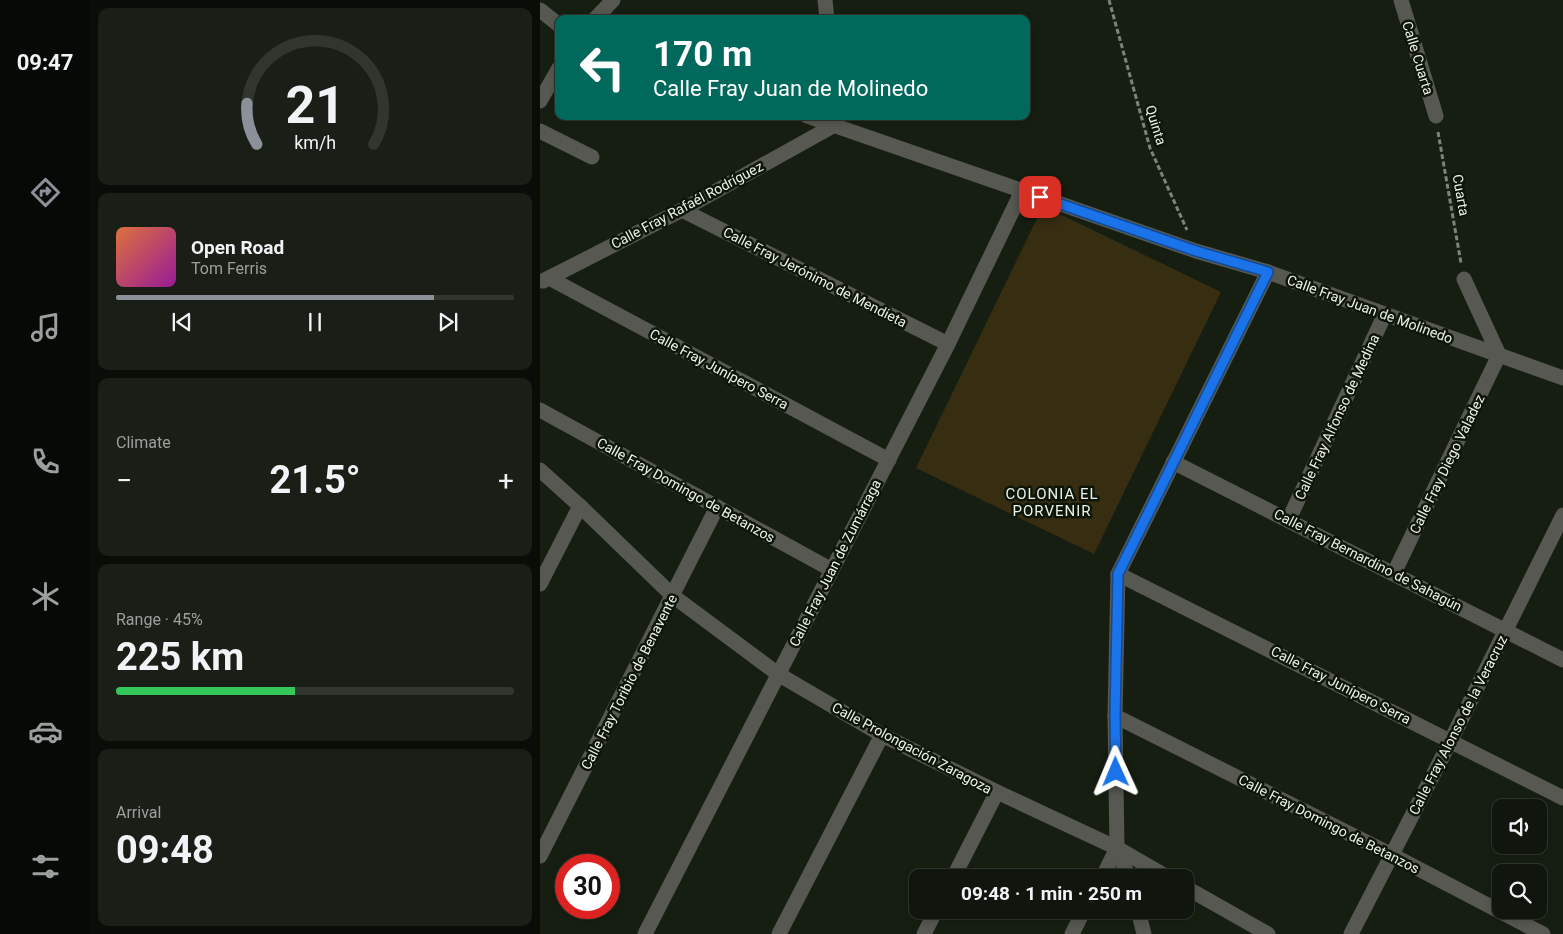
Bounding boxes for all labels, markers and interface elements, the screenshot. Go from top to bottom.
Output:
street label: Calle Cuarta [1399,19,1437,97]
text: 170 m [653,34,752,75]
icon: left [570,35,635,100]
text: 09:47 [17,50,73,75]
text: 21 [285,75,345,136]
text: Calle Fray Juan de Molinedo [653,76,928,101]
street label: Quinta [1142,103,1170,147]
text: km/h [294,132,336,153]
street label: Calle Fray Rafaél Rodríguez [608,158,766,252]
street label: Cuarta [1449,173,1473,217]
icon: directions [28,175,63,210]
pin [1019,176,1061,218]
icon: arrive [1026,183,1054,211]
street label: Calle Fray Jerónimo de Mendieta [721,224,909,330]
text: Open Road [191,236,284,259]
text: Tom Ferris [191,259,267,278]
street label: Calle Fray Juan de Molinedo [1285,272,1455,346]
icon: previous [168,308,196,336]
icon: pause [301,308,329,336]
icon: next [434,308,462,336]
icon: music [28,310,63,345]
street label: Calle Fray Junípero Serra [647,326,791,412]
street label: Calle Fray Alfonso de Medina [1292,332,1382,502]
street label: Calle Fray Diego Valadez [1406,392,1488,536]
text: Climate [116,433,171,452]
street label: Calle Fray Domingo de Betanzos [594,434,778,546]
icon: phone [28,444,63,479]
text: 21.5° [269,458,361,502]
text: − [116,464,132,497]
text: + [498,464,514,497]
street label: Calle Fray Juan de Zumárraga [786,477,884,649]
district label: COLONIA EL PORVENIR [1005,485,1099,520]
street label: Calle Fray Bernardino de Sahagún [1271,505,1465,615]
icon: climate [28,579,63,614]
street label: Calle Fray Toribio de Benavente [578,592,680,772]
text: Range · 45% [116,610,203,629]
street label: Calle Fray Alonso de la Veracruz [1406,633,1510,817]
text: 225 km [116,635,244,679]
street label: Calle Fray Junípero Serra [1268,643,1414,727]
street label: Calle Prolongación Zaragoza [829,699,995,797]
icon: car [28,714,63,749]
position arrow [1089,745,1141,797]
street label: Calle Fray Domingo de Betanzos [1236,771,1422,877]
map controls [1492,799,1547,919]
button: sound [1492,799,1547,854]
text: Arrival [116,803,161,822]
text: 09:48 [116,828,214,872]
icon: filters [28,849,63,884]
speed limit sign: 30 [555,854,620,919]
button: search [1492,864,1547,919]
text: 09:48 · 1 min · 250 m [961,882,1142,905]

